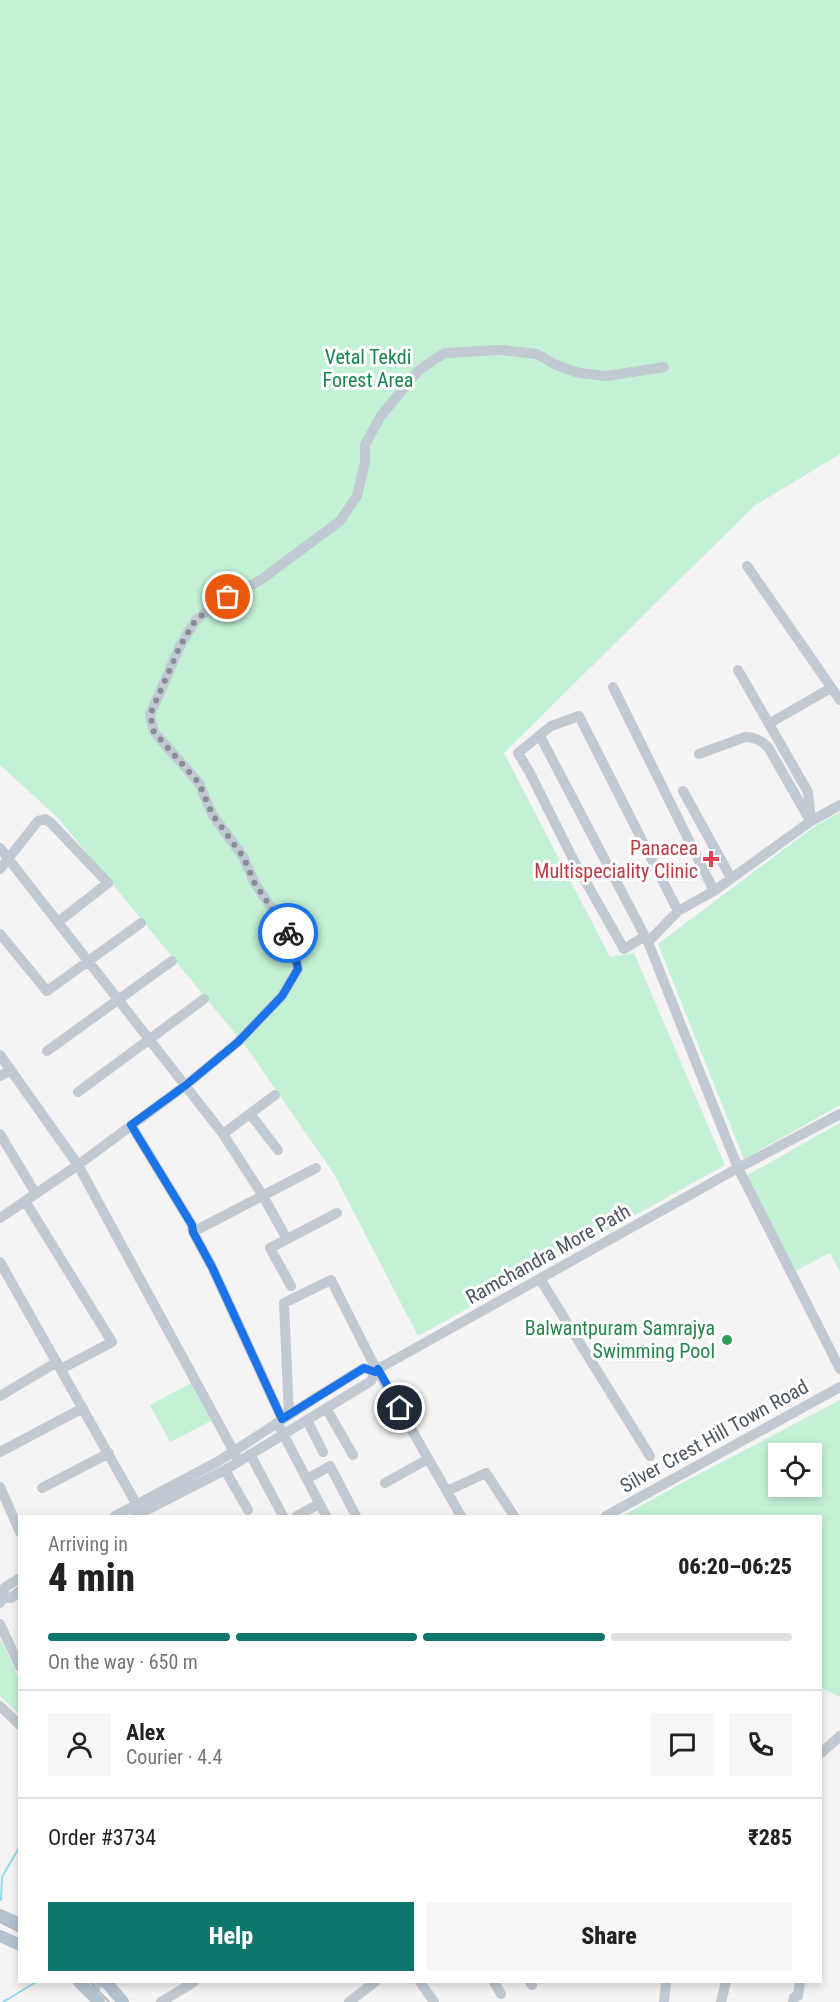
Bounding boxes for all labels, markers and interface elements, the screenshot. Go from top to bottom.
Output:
park label: Vetal Tekdi Forest Area [323,345,413,392]
pin [202,571,253,622]
icon: bag [211,580,244,613]
place label: Panacea Multispeciality Clinic [534,836,698,883]
marker: Panacea Multispeciality Clinic [702,850,720,868]
courier [258,903,318,963]
icon: bike [272,917,305,950]
street label: Ramchandra More Path [462,1199,634,1309]
place label: Balwantpuram Samrajya Swimming Pool [525,1316,715,1363]
marker: Balwantpuram Samrajya Swimming Pool [720,1333,734,1347]
street label: Silver Crest Hill Town Road [616,1374,812,1498]
pin [374,1382,425,1433]
icon: home [383,1391,416,1424]
map controls [768,1443,822,1497]
button: locate [768,1443,822,1497]
text: Arriving in [48,1532,128,1556]
text: 06:20–06:25 [678,1554,792,1579]
text: 4 min [48,1555,135,1601]
text: On the way · 650 m [48,1650,198,1674]
button: person [48,1713,111,1776]
button: chat [651,1713,714,1776]
button: phone [729,1713,792,1776]
text: Alex [126,1720,165,1745]
text: Courier · 4.4 [126,1745,222,1769]
text: Order #3734 [48,1825,156,1850]
text: ₹285 [748,1825,792,1850]
button: Help [48,1902,414,1971]
button: Share [426,1902,792,1971]

